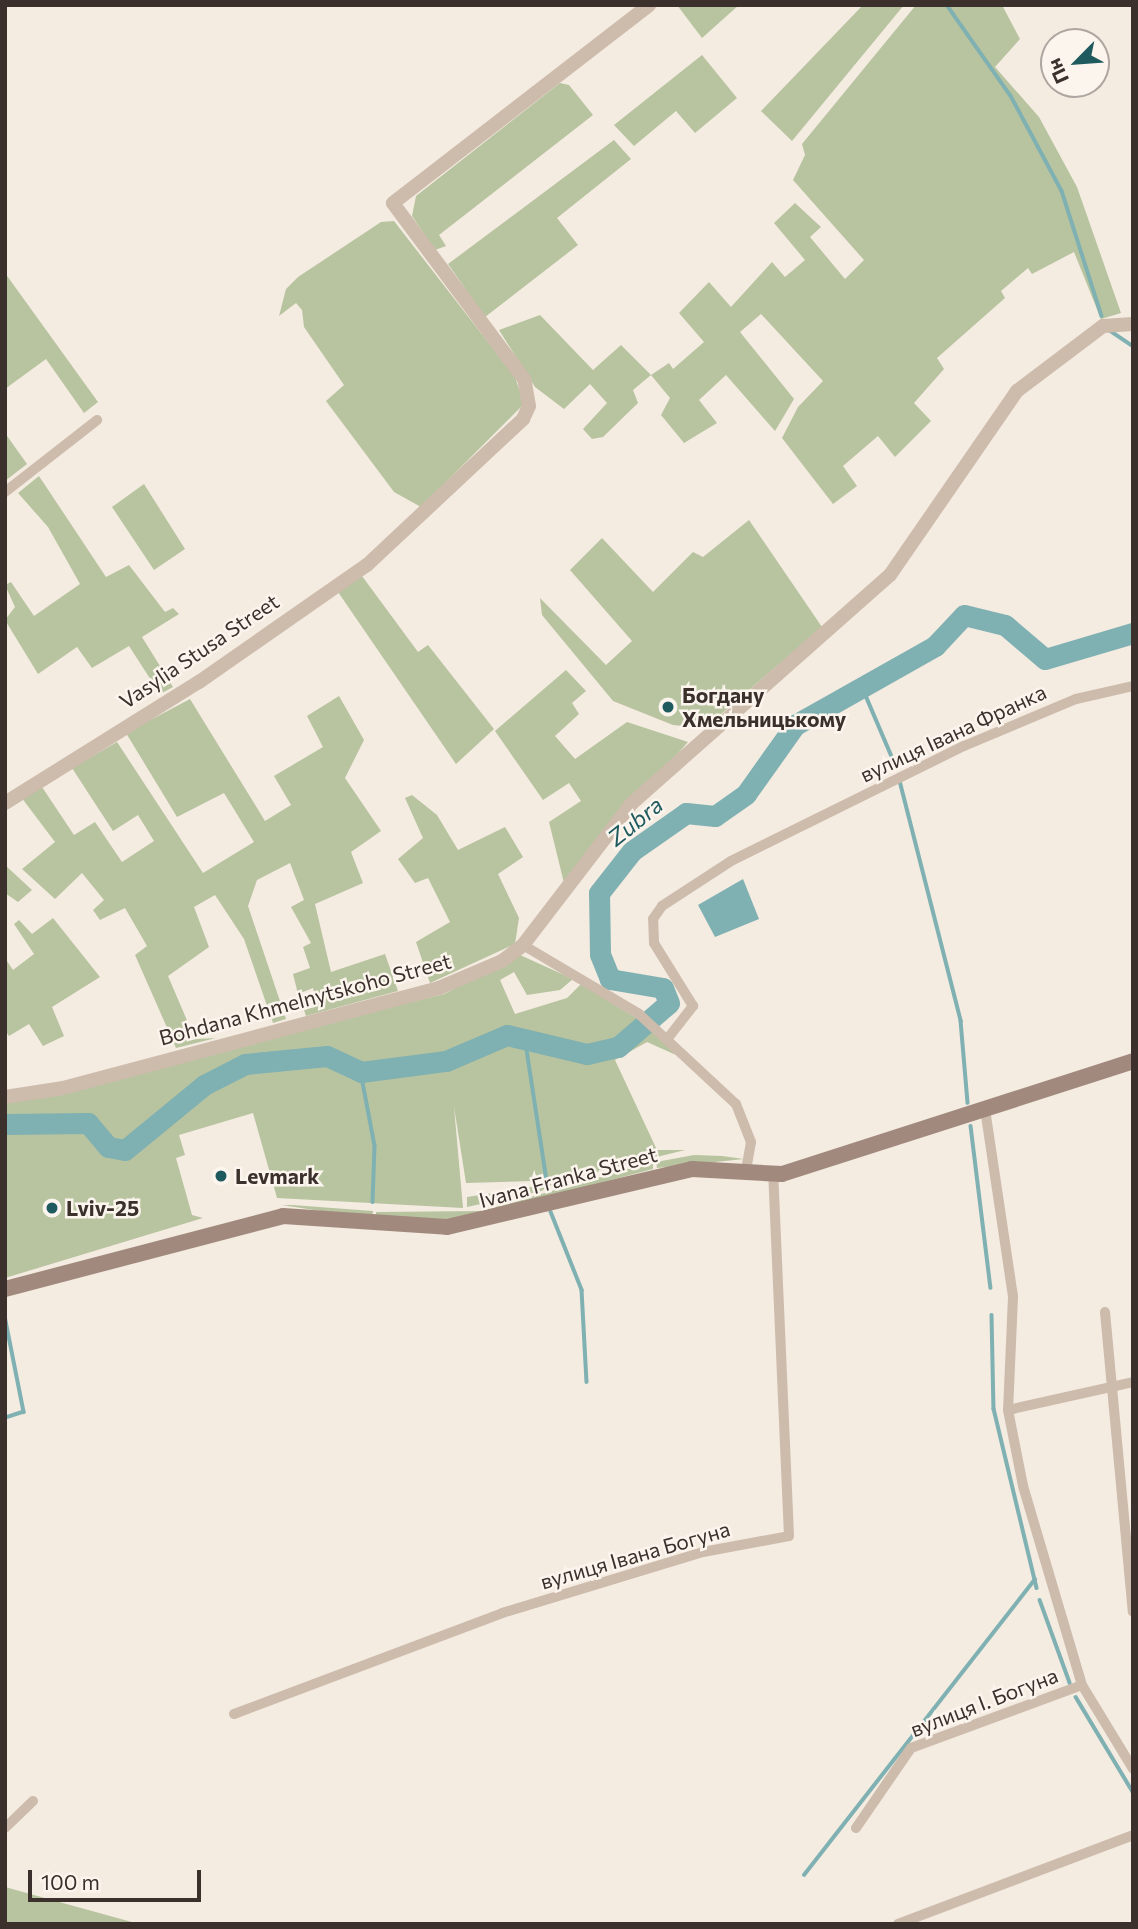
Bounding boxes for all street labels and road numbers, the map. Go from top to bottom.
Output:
street label: Vasylia Stusa Street [115,588,283,714]
street label: вулиця Івана Франка [856,679,1050,787]
street label: Bohdana Khmelnytskoho Street [156,948,454,1050]
street label: Ivana Franka Street [476,1141,660,1213]
street label: вулиця Івана Богуна [537,1516,733,1594]
street label: вулиця І. Богуна [907,1662,1061,1742]

